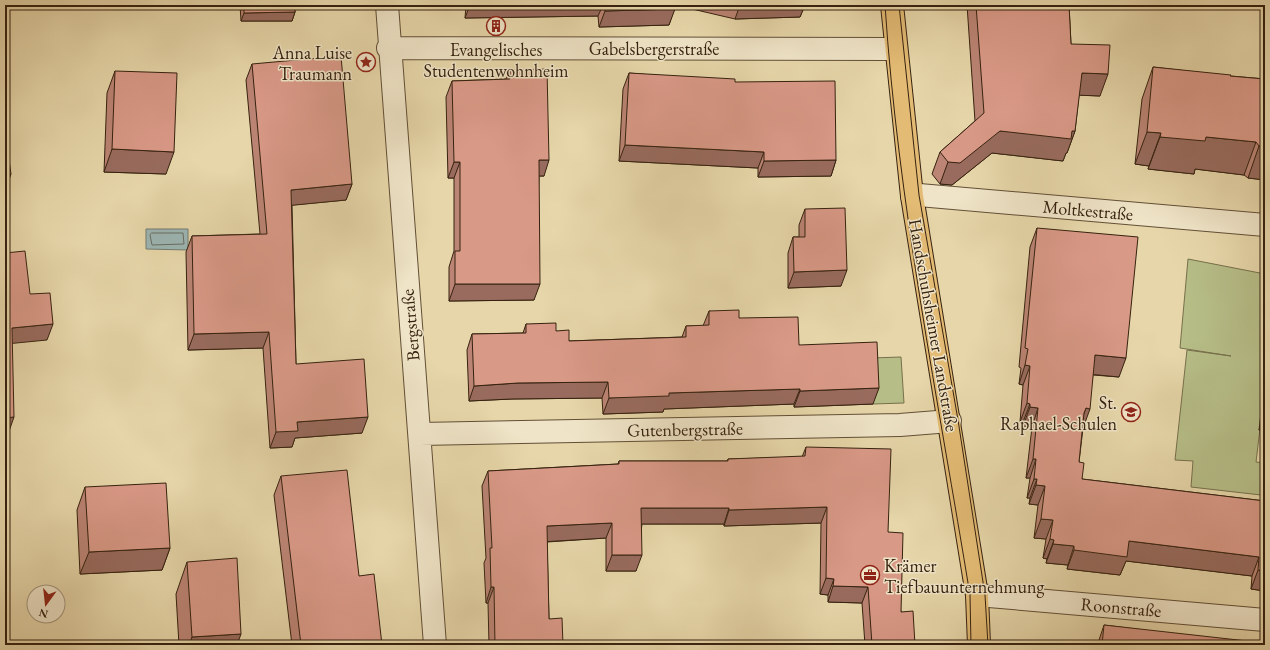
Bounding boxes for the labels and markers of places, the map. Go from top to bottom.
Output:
building icon: Evangelisches Studentenwohnheim [485,15,507,37]
place label: Evangelisches Studentenwohnheim [424,38,568,82]
place label: Anna Luise Traumann [272,41,352,85]
place icon: Anna Luise Traumann [355,51,377,73]
place label: St. Raphael-Schulen [1000,391,1117,435]
school or university icon: St. Raphael-Schulen [1120,401,1142,423]
place label: Krämer Tiefbauunternehmung [884,554,1045,598]
office icon: Krämer Tiefbauunternehmung [859,564,881,586]

